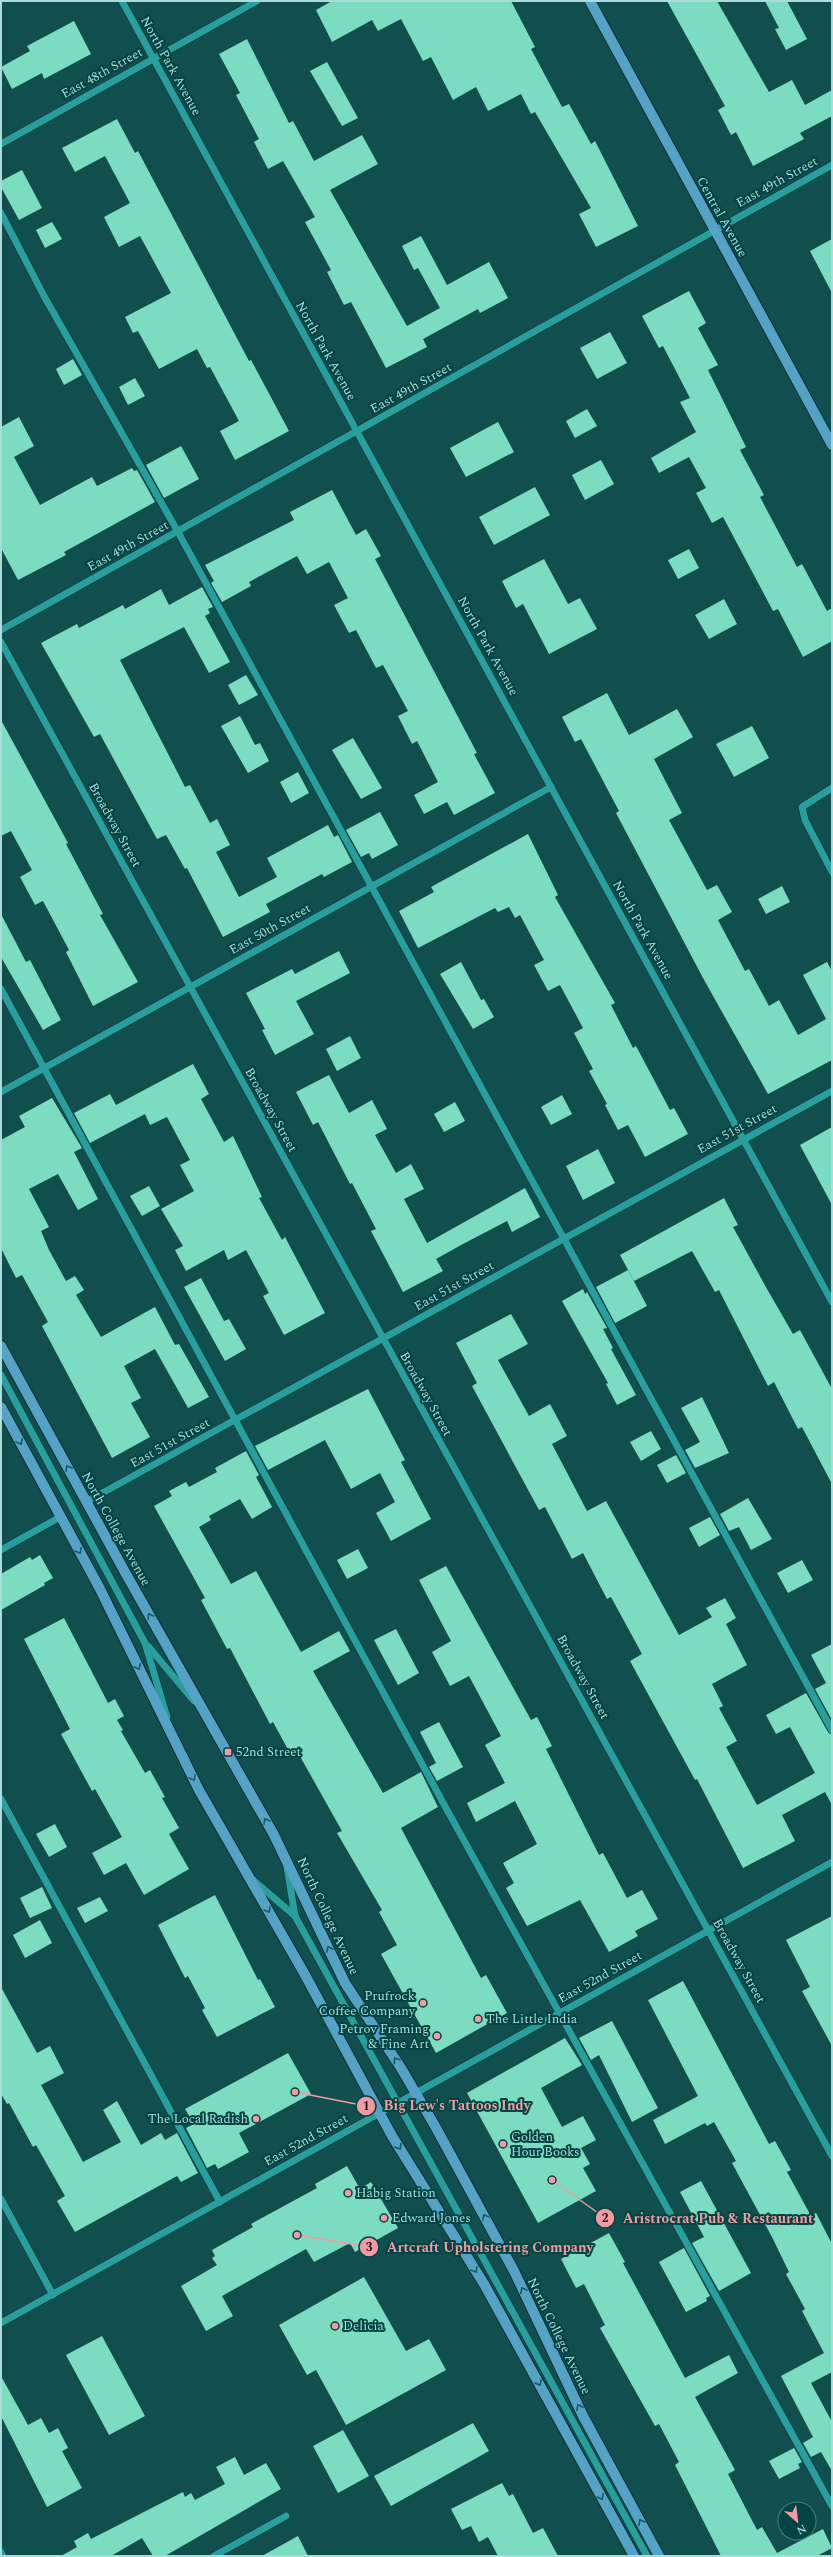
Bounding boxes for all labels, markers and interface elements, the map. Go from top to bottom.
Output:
street label: North Park Avenue [135,13,207,119]
street label: East 48th Street [57,42,147,104]
street label: East 49th Street [732,151,822,213]
street label: Central Avenue [692,173,752,261]
street label: North Park Avenue [290,298,362,404]
street label: East 49th Street [366,357,456,419]
street label: East 49th Street [83,515,173,577]
street label: North Park Avenue [452,593,524,699]
street label: Broadway Street [83,779,147,871]
street label: North Park Avenue [607,877,679,983]
street label: East 50th Street [225,898,315,960]
street label: Broadway Street [239,1064,303,1156]
street label: East 51st Street [693,1099,781,1159]
street label: East 51st Street [410,1256,498,1316]
street label: Broadway Street [394,1348,458,1440]
street label: East 51st Street [126,1413,214,1473]
one-way arrow [15,1438,22,1445]
one-way arrow [65,1465,72,1472]
street label: North College Avenue [76,1468,156,1590]
one-way arrow [74,1547,82,1554]
one-way arrow [148,1613,155,1620]
street label: Broadway Street [551,1631,615,1723]
one-way arrow [133,1663,140,1670]
place label: 52nd Street [236,1742,302,1762]
marker: 52nd Street [223,1747,233,1757]
one-way arrow [188,1773,195,1781]
one-way arrow [264,1818,271,1825]
street label: North College Avenue [292,1854,364,1978]
one-way arrow [263,1906,270,1913]
street label: Broadway Street [707,1915,771,2007]
street label: East 52nd Street [554,1945,646,2008]
one-way arrow [326,1946,334,1954]
place label: Prufrock Coffee Company [319,1986,416,2021]
marker: Prufrock Coffee Company [418,1998,428,2008]
place label: The Little India [486,2009,578,2029]
marker: The Little India [473,2014,483,2024]
place label: Petrov Framing & Fine Art [339,2019,429,2054]
marker: Petrov Framing & Fine Art [432,2031,442,2041]
one-way arrow [394,2058,401,2065]
callout: Big Lew's Tattoos Indy [356,2093,539,2119]
text: Big Lew's Tattoos Indy [384,2095,532,2116]
text: 1 [363,2097,369,2116]
street label: East 52nd Street [260,2108,352,2171]
place label: The Local Radish [148,2109,248,2129]
marker: The Local Radish [251,2114,261,2124]
place label: Golden Hour Books [511,2127,580,2162]
marker: Golden Hour Books [498,2139,508,2149]
one-way arrow [395,2143,402,2150]
place label: Habig Station [356,2183,436,2203]
marker: Habig Station [343,2188,353,2198]
callout: Aristrocrat Pub & Restaurant [595,2205,822,2231]
place label: Edward Jones [392,2208,471,2228]
text: Aristrocrat Pub & Restaurant [623,2208,814,2229]
text: 2 [602,2209,609,2228]
marker: Edward Jones [379,2213,389,2223]
one-way arrow [482,2214,490,2221]
callout: Artcraft Upholstering Company [359,2234,602,2260]
text: Artcraft Upholstering Company [387,2237,595,2258]
text: 3 [366,2238,373,2257]
one-way arrow [471,2266,478,2273]
street label: North College Avenue [522,2274,596,2398]
one-way arrow [520,2287,528,2294]
place label: Delicia [343,2316,385,2336]
marker: Delicia [330,2321,340,2331]
one-way arrow [534,2379,541,2386]
one-way arrow [576,2404,584,2412]
one-way arrow [597,2493,604,2500]
north arrow [777,2501,817,2541]
one-way arrow [638,2519,645,2526]
text: N [793,2520,809,2539]

